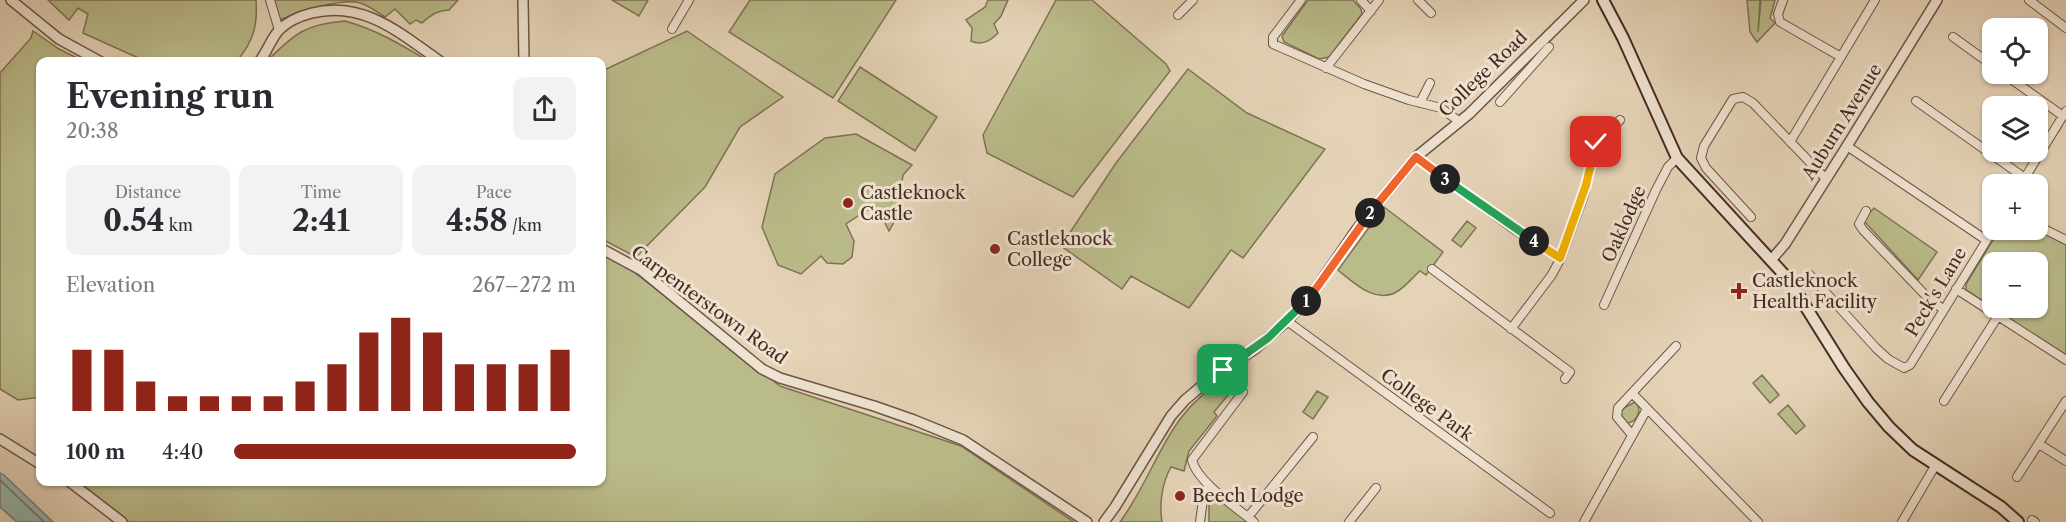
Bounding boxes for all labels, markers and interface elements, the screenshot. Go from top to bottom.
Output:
map controls [1982,18,2048,318]
button: locate [1982,18,2048,84]
street label: College Road [1434,26,1532,122]
street label: Auburn Avenue [1797,60,1887,185]
text: Evening run [66,76,274,117]
button: share [513,77,576,140]
button: layers [1982,96,2048,162]
pin [1570,116,1621,167]
text: 20:38 [66,119,119,143]
icon: check [1579,125,1612,158]
pin: 3 [1430,164,1460,194]
text: 3 [1440,169,1450,189]
button: + [1982,174,2048,240]
text: Distance [115,182,181,202]
text: Time [301,182,341,202]
text: Pace [476,182,512,202]
place label: Castleknock Castle [860,182,967,225]
street label: Oaklodge [1597,182,1651,266]
marker: Castleknock Castle [841,196,855,210]
pin: 2 [1355,198,1385,228]
text: 0.54 [103,202,164,239]
text: 2:41 [292,202,350,239]
text: 4:58 [446,202,508,239]
text: 2 [1365,203,1375,223]
text: km [164,215,193,235]
text: /km [508,215,542,235]
pin: 4 [1519,226,1549,256]
place label: Castleknock College [1007,228,1114,271]
text: 4 [1529,231,1539,251]
street label: Carpenterstown Road [627,241,791,369]
marker: Castleknock College [988,242,1002,256]
street label: Peck's Lane [1901,243,1971,341]
button: − [1982,252,2048,318]
place label: Castleknock Health Facility [1752,270,1878,313]
text: Elevation [66,273,155,297]
text: 267–272 m [472,273,576,297]
marker: Castleknock Health Facility [1730,282,1748,300]
pin: 1 [1291,286,1321,316]
text: 1 [1302,291,1310,311]
pin [1197,344,1248,395]
icon: arrive [1206,353,1239,386]
street label: College Park [1376,364,1479,447]
text: 100 m [66,440,125,464]
text: 4:40 [162,440,203,464]
place label: Beech Lodge [1192,485,1304,507]
marker: Beech Lodge [1173,489,1187,503]

